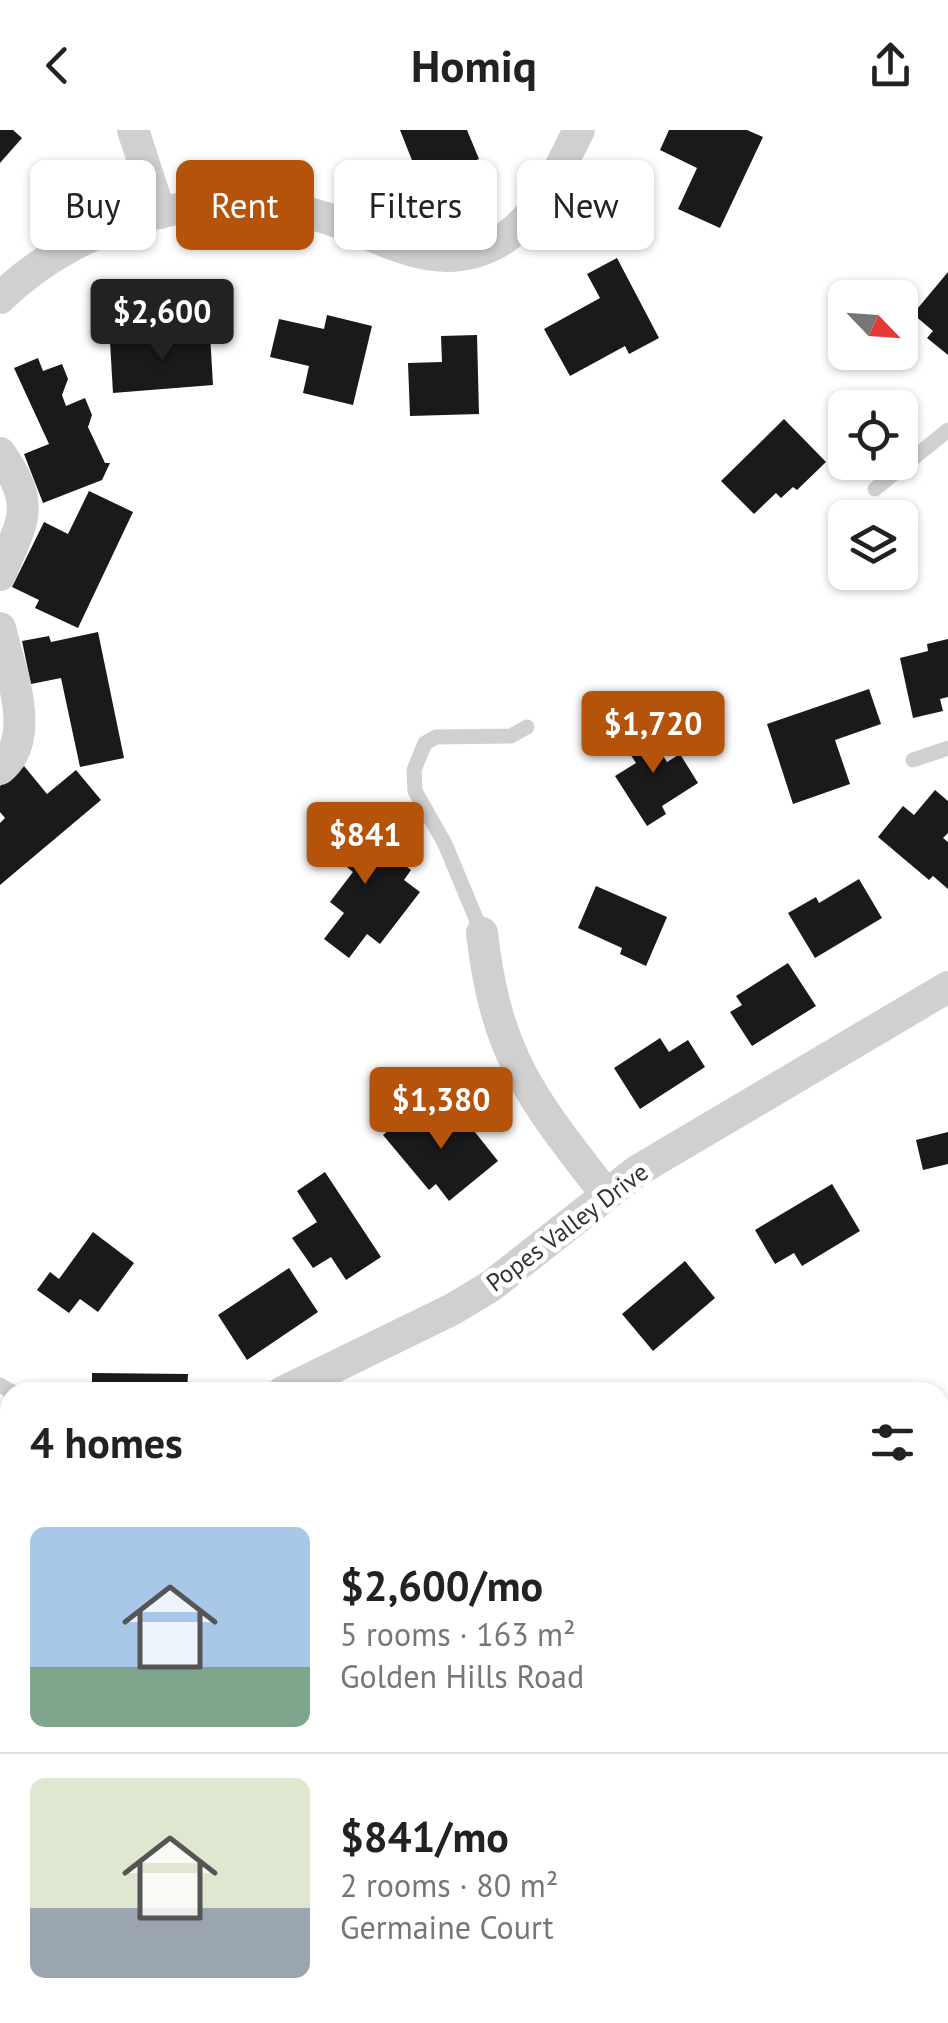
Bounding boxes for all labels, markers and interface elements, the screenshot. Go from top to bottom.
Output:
text: Homiq [411,36,537,94]
icon: back [30,38,85,93]
icon: share [863,38,918,93]
chip: Buy [30,160,156,250]
chip: Rent [176,160,314,250]
chip: Filters [334,160,497,250]
chip: New [517,160,654,250]
pin: $2,600 [81,279,243,364]
north arrow [828,280,918,370]
map controls [828,280,918,590]
text: $2,600 [113,290,211,332]
button: locate [828,390,918,480]
button: layers [828,500,918,590]
pin: $1,720 [572,691,734,776]
text: $1,720 [604,702,702,744]
pin: $841 [306,802,424,887]
text: $841 [329,813,401,855]
pin: $1,380 [360,1067,522,1152]
text: $1,380 [392,1078,490,1120]
street label: Popes Valley Drive [480,1156,654,1298]
text: 4 homes [30,1415,183,1470]
icon: filters [865,1415,920,1470]
text: $2,600/mo [340,1558,543,1613]
icon: home [110,1567,230,1687]
text: 5 rooms · 163 m² [340,1613,576,1655]
text: Golden Hills Road [340,1655,584,1697]
text: $841/mo [340,1809,509,1864]
icon: home [110,1818,230,1938]
text: 2 rooms · 80 m² [340,1864,558,1906]
text: Germaine Court [340,1906,554,1948]

